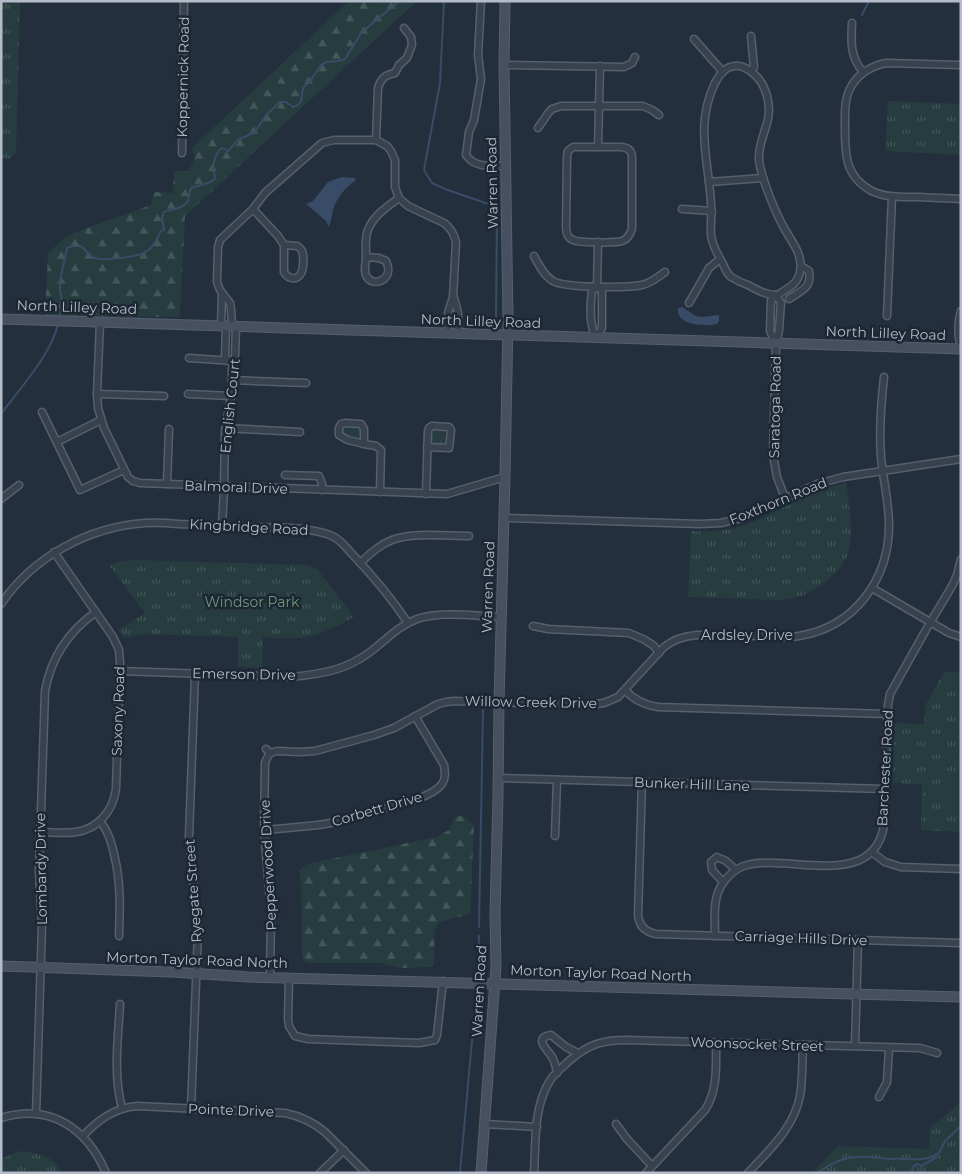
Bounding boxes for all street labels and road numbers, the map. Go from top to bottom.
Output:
street label: Koppernick Road [173,16,193,138]
street label: Warren Road [482,137,502,229]
street label: North Lilley Road [16,296,138,318]
street label: North Lilley Road [420,310,542,332]
street label: North Lilley Road [825,322,947,344]
street label: Saratoga Road [765,356,785,458]
street label: English Court [216,357,244,454]
street label: Foxthorn Road [727,473,829,529]
street label: Balmoral Drive [184,476,288,498]
street label: Kingbridge Road [189,515,309,539]
street label: Warren Road [477,541,499,633]
street label: Ardsley Drive [701,626,793,644]
street label: Emerson Drive [192,664,296,684]
street label: Saxony Road [107,666,129,756]
street label: Willow Creek Drive [465,692,597,712]
street label: Barchester Road [873,709,897,827]
street label: Bunker Hill Lane [634,773,750,795]
street label: Corbett Drive [330,787,424,831]
street label: Pepperwood Drive [256,799,280,931]
street label: Lombardy Drive [31,813,51,925]
street label: Ryegate Street [180,838,206,943]
street label: Carriage Hills Drive [734,927,868,949]
street label: Warren Road [468,944,490,1038]
street label: Morton Taylor Road North [106,948,288,972]
street label: Morton Taylor Road North [510,961,692,985]
street label: Woonsocket Street [690,1033,824,1055]
street label: Pointe Drive [188,1100,274,1120]

